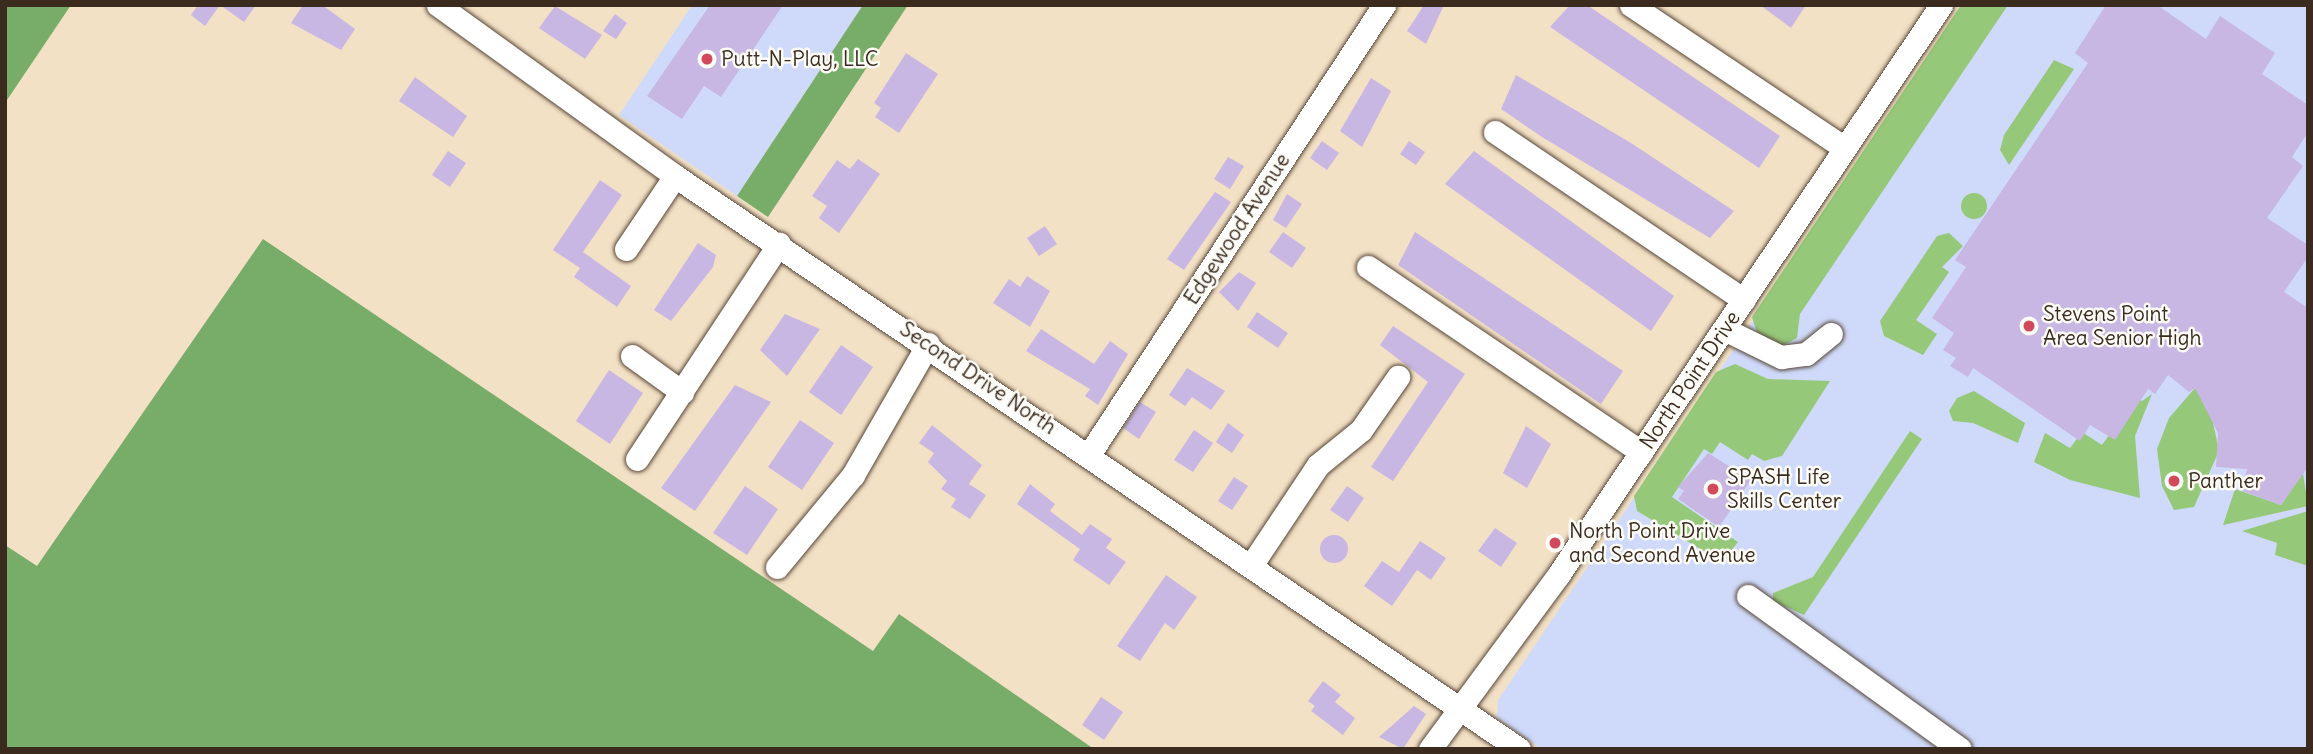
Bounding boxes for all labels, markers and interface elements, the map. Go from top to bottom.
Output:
place label: Putt-N-Play, LLC [721,46,878,72]
marker: Putt-N-Play, LLC [699,51,715,67]
street label: Edgewood Avenue [1179,149,1295,309]
place label: Stevens Point Area Senior High [2043,301,2202,351]
street label: North Point Drive [1634,306,1746,454]
street label: Second Drive North [895,316,1061,440]
marker: Stevens Point Area Senior High [2021,318,2037,334]
place label: SPASH Life Skills Center [1727,464,1841,514]
place label: Panther [2188,468,2263,494]
marker: Panther [2166,473,2182,489]
marker: SPASH Life Skills Center [1705,481,1721,497]
place label: North Point Drive and Second Avenue [1569,518,1756,568]
marker: North Point Drive and Second Avenue [1547,535,1563,551]

